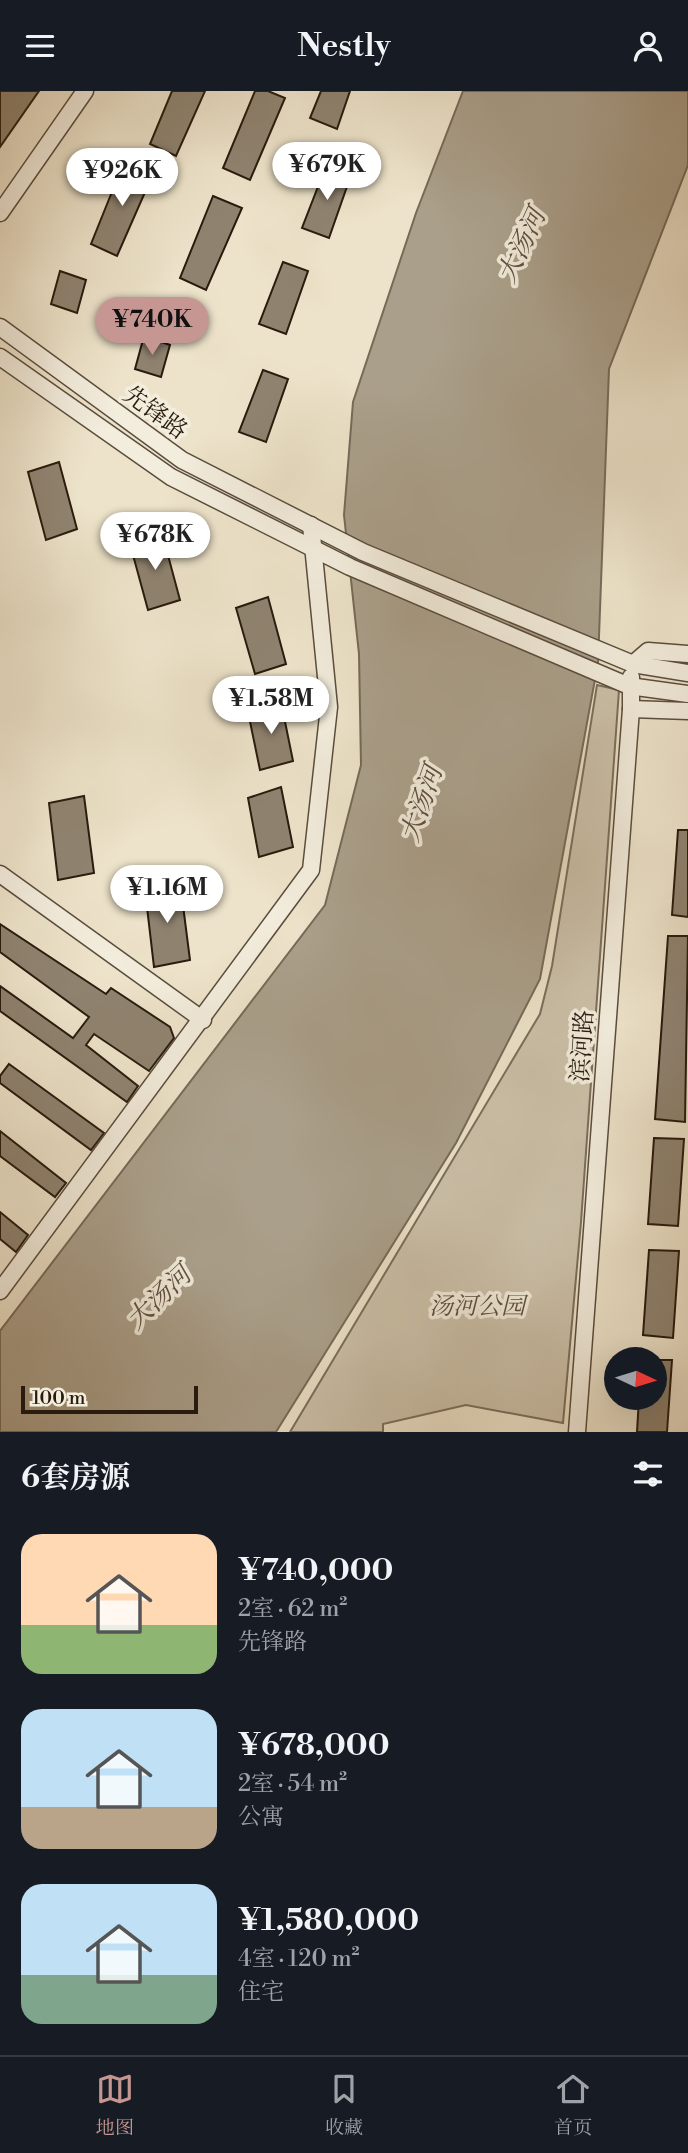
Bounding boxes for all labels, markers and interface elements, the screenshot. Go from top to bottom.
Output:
text: Nestly [297,26,391,66]
icon: menu [21,27,59,65]
icon: person [629,27,667,65]
pin: ¥679K [278,143,376,202]
pin: ¥926K [73,149,171,208]
text: ¥679K [288,151,366,179]
text: ¥926K [82,157,162,185]
water label: 大汤河 [491,200,555,288]
pin: ¥740K [103,297,201,357]
text: ¥740K [112,306,192,334]
street label: 先锋路 [117,380,193,446]
pin: ¥678K [106,512,204,572]
text: ¥678K [116,521,194,549]
pin: ¥1.58M [214,677,328,736]
text: ¥1.58M [228,685,314,713]
water label: 大汤河 [394,758,451,846]
pin: ¥1.16M [110,865,224,925]
text: ¥1.16M [126,874,208,902]
street label: 滨河路 [566,1009,600,1083]
water label: 大汤河 [120,1257,201,1337]
park label: 汤河公园 [429,1292,529,1322]
north arrow [604,1347,667,1411]
map controls [604,1347,667,1410]
scale bar [21,1383,198,1415]
text: 100 m [32,1386,85,1410]
icon: filters [629,1455,667,1493]
text: 6套房源 [21,1459,130,1497]
text: ¥740,000 [238,1552,393,1590]
icon: home [77,1562,161,1646]
text: 2室 · 62 m² [238,1595,347,1623]
text: 先锋路 [238,1628,307,1656]
text: ¥678,000 [238,1727,389,1765]
icon: home [77,1737,161,1821]
text: 2室 · 54 m² [238,1770,347,1798]
text: 公寓 [238,1803,284,1831]
text: ¥1,580,000 [238,1902,419,1940]
icon: home [77,1912,161,1996]
text: 4室 · 120 m² [238,1945,360,1973]
text: 住宅 [238,1978,284,2006]
tab: 地图 [96,2070,134,2140]
tab: 收藏 [325,2070,363,2140]
tab: 首页 [554,2070,592,2140]

